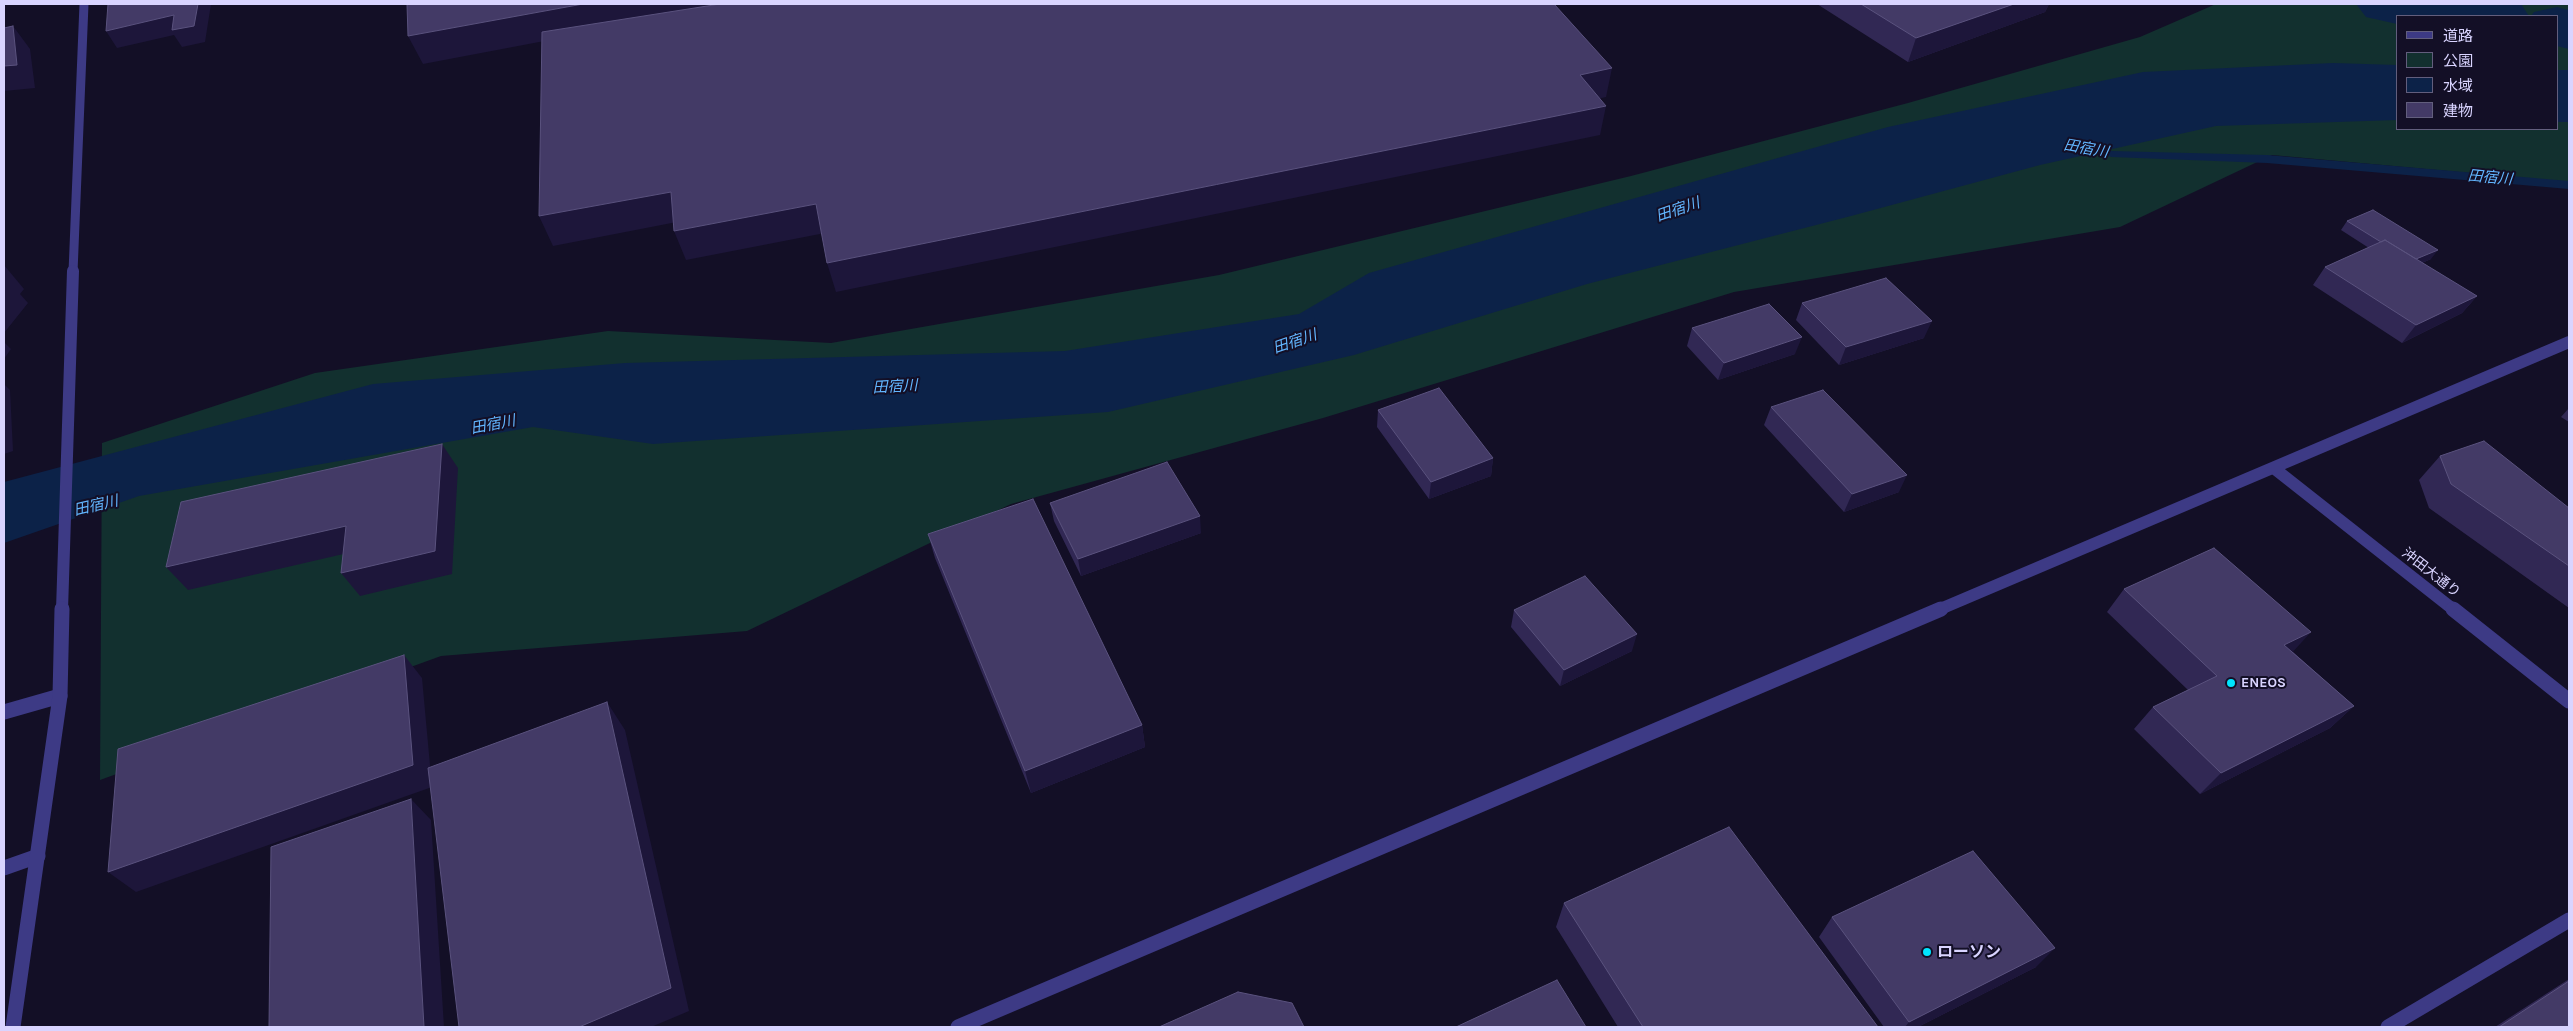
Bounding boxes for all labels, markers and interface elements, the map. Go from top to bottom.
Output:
legend [2396,15,2558,130]
text: 道路 [2443,27,2473,45]
text: 公園 [2443,52,2473,70]
text: 水域 [2443,77,2473,95]
text: 建物 [2443,102,2473,120]
water label: 田宿川 [2062,136,2110,162]
water label: 田宿川 [2467,167,2513,189]
water label: 田宿川 [1654,194,1702,226]
water label: 田宿川 [1271,326,1319,358]
water label: 田宿川 [872,377,918,397]
water label: 田宿川 [469,412,517,438]
water label: 田宿川 [72,492,120,520]
street label: 沖田大通り [2398,545,2464,601]
place label: ENEOS [2241,675,2286,691]
marker: ENEOS [2225,677,2237,689]
place label: ローソン [1937,942,2001,962]
marker: ローソン [1921,946,1933,958]

